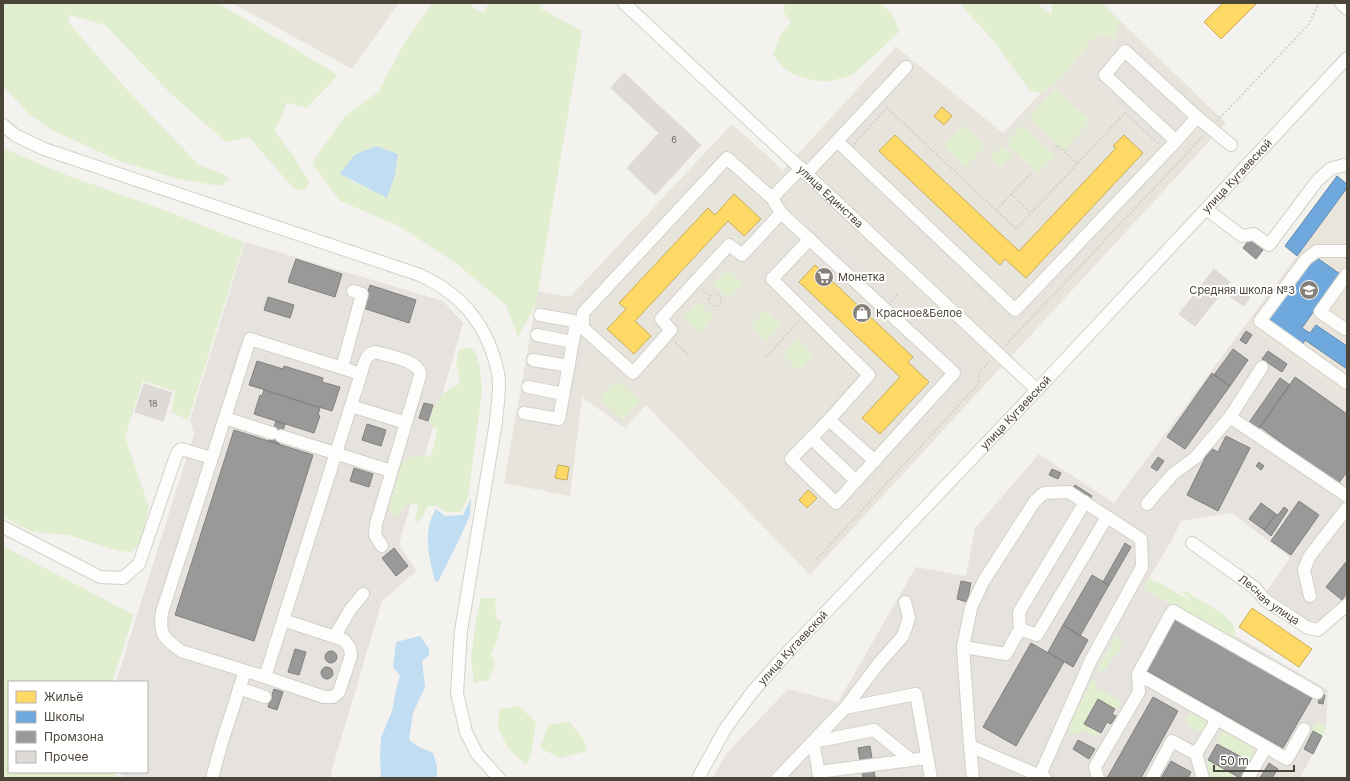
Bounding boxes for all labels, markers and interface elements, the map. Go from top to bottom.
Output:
house number: 6 [671,134,677,145]
street label: улица Кугаевской [1199,136,1275,216]
street label: улица Единства [795,162,866,231]
supermarket icon: Монетка [813,266,835,288]
place label: Монетка [838,270,885,284]
school or university icon: Средняя школа №3 [1298,279,1320,301]
place label: Средняя школа №3 [1189,283,1295,297]
shop icon: Красное&Белое [851,302,873,324]
place label: Красное&Белое [876,306,962,320]
street label: улица Кугаевской [977,373,1054,452]
house number: 18 [148,398,158,409]
street label: Лесная улица [1236,572,1302,628]
street label: улица Кугаевской [755,608,831,688]
legend [8,681,148,773]
text: Жильё [44,689,83,704]
text: Школы [44,709,85,724]
text: Промзона [44,729,104,744]
scale bar [1214,747,1294,773]
text: Прочее [44,749,89,764]
text: 50 m [1220,753,1249,768]

